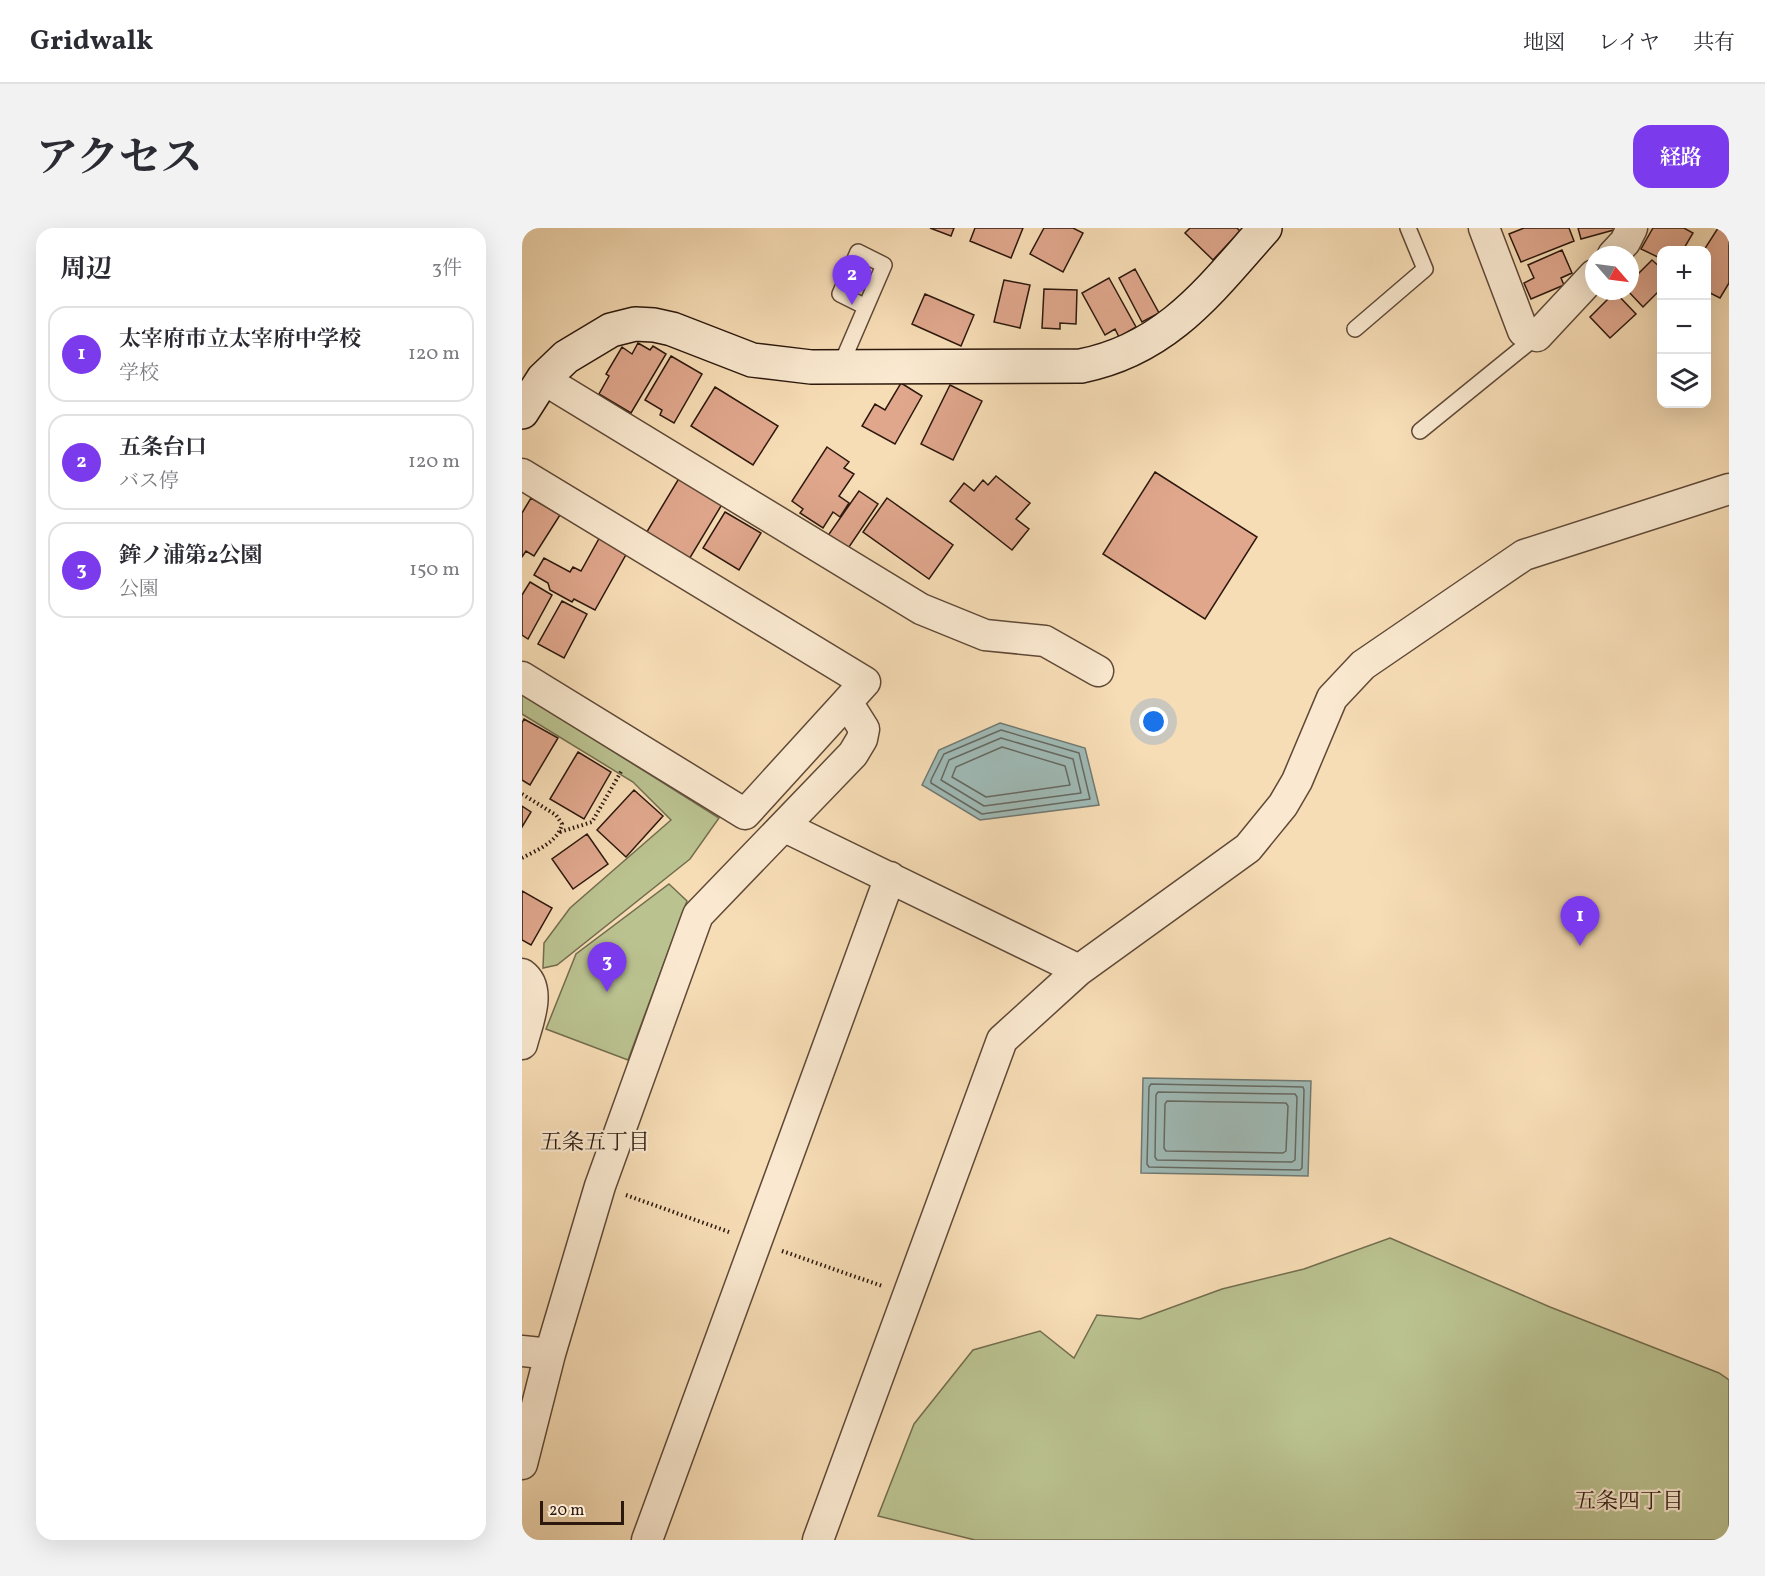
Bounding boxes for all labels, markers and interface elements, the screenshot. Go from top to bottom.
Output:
text: Gridwalk [30,22,153,61]
text: 地図 [1523,29,1565,58]
text: レイヤ [1598,29,1660,58]
text: 共有 [1693,29,1735,58]
button: 経路 [1633,125,1729,188]
text: アクセス [36,131,203,190]
north arrow [1585,246,1639,300]
map controls [1657,246,1711,408]
button: + [1657,246,1711,300]
text: 周辺 [60,252,112,288]
text: 3件 [432,255,462,283]
pin: 2 [832,256,872,305]
button: − [1657,300,1711,354]
text: 太宰府市立太宰府中学校 [119,325,361,356]
text: 1 [77,340,86,368]
text: 120 m [408,340,460,368]
button: layers [1657,354,1711,408]
text: 学校 [119,360,159,388]
text: 五条台口 [119,433,207,464]
text: 2 [76,448,87,476]
text: 120 m [408,448,460,476]
text: バス停 [119,468,179,496]
text: 鉾ノ浦第2公園 [119,541,262,572]
text: 3 [76,556,87,584]
text: 150 m [409,556,460,584]
text: 公園 [119,576,159,604]
your location [1139,707,1168,736]
pin: 1 [1560,896,1600,946]
pin: 3 [588,942,626,992]
district label: 五条五丁目 [540,1128,650,1159]
district label: 五条四丁目 [1574,1487,1684,1518]
scale bar [540,1498,624,1526]
text: 20 m [549,1500,584,1522]

